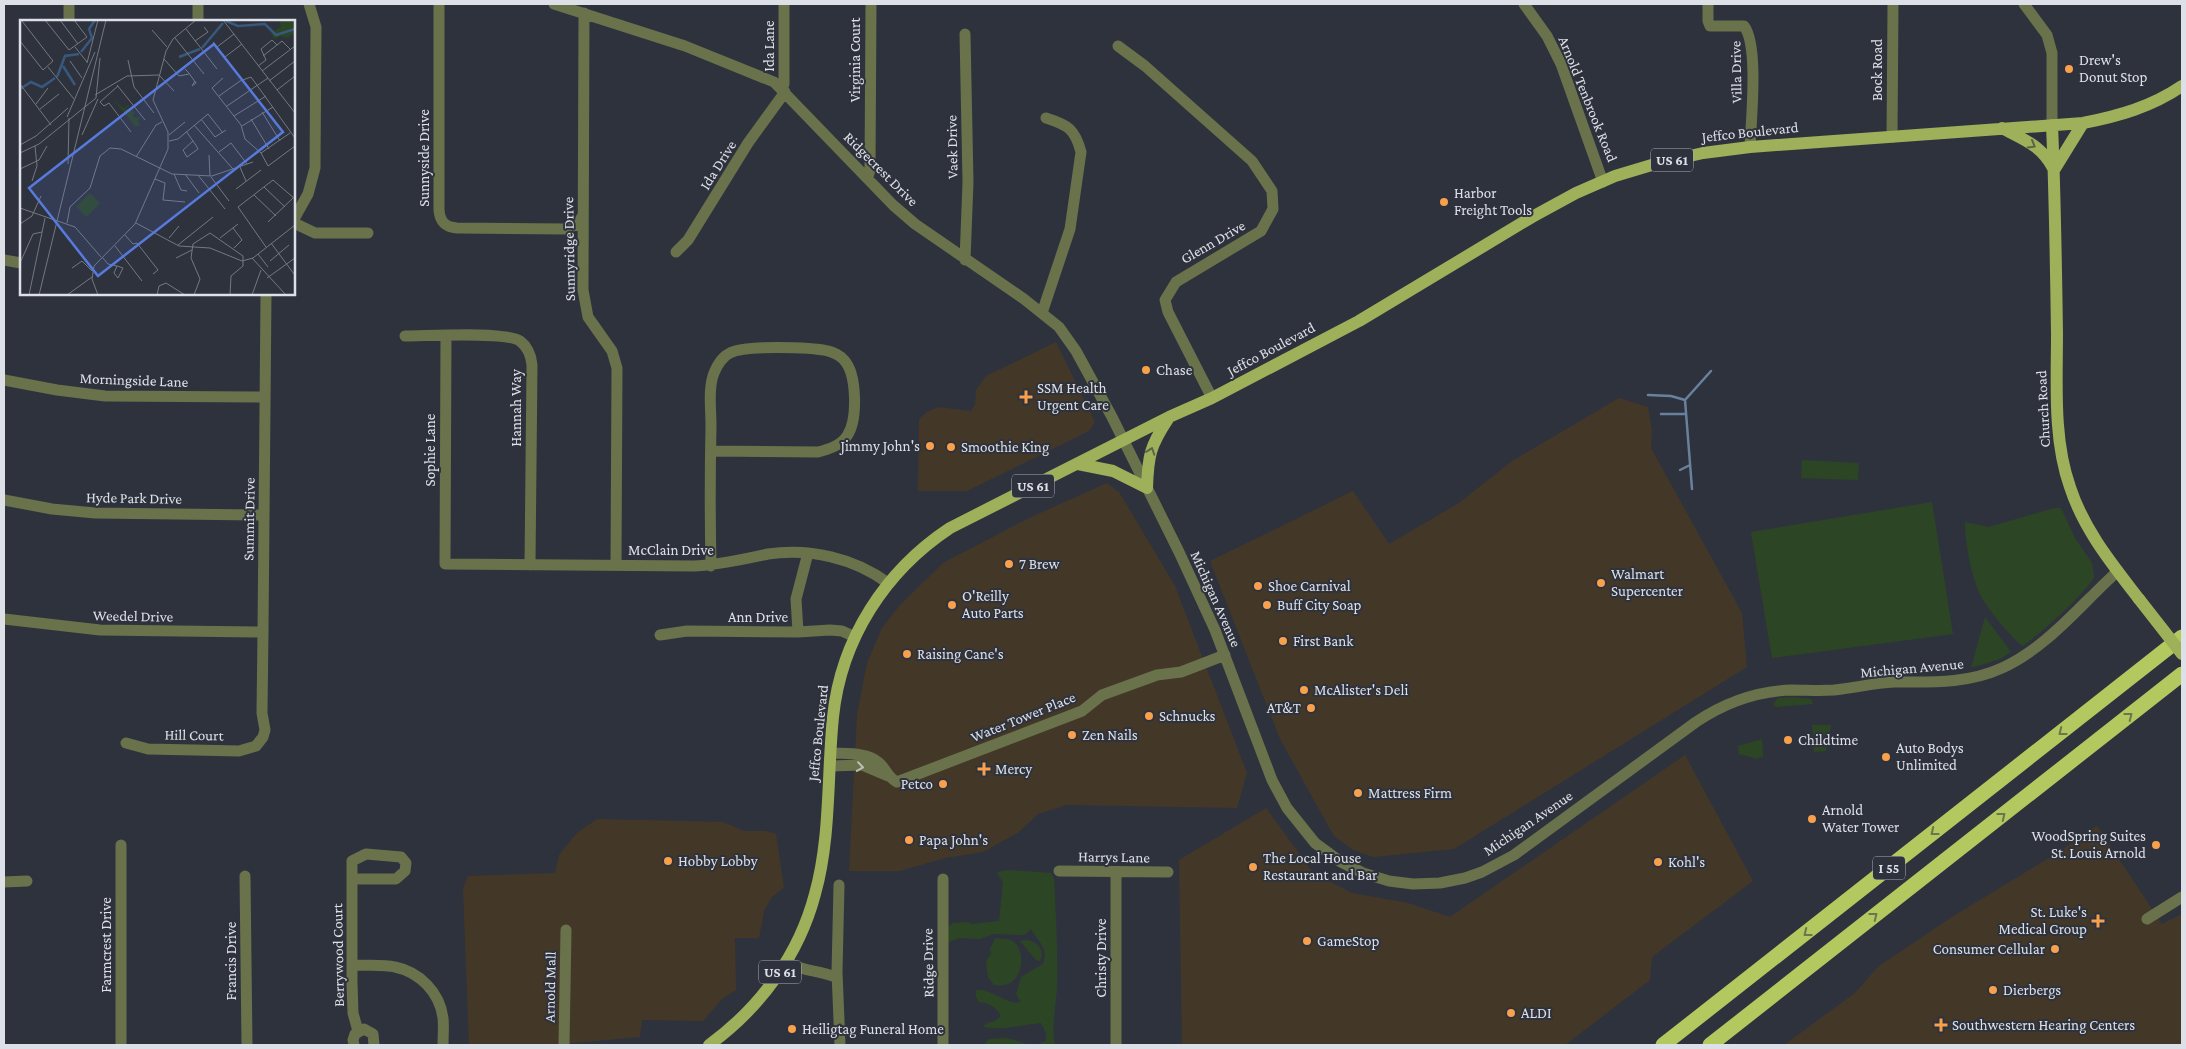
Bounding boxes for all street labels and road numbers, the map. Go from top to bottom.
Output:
street label: Virginia Court [847,17,864,102]
street label: Ida Lane [761,20,777,72]
street label: Arnold Tenbrook Road [1555,34,1621,164]
street label: Bock Road [1869,39,1885,101]
street label: Villa Drive [1727,40,1745,103]
street label: Sunnyside Drive [416,109,433,207]
street label: Vaek Drive [943,114,961,179]
street label: Jeffco Boulevard [1699,119,1799,146]
street label: Ridgecrest Drive [840,129,922,210]
street label: Ida Drive [697,137,740,192]
road number: US 61 [1651,148,1693,172]
street label: Sunnyridge Drive [560,196,579,301]
street label: Glenn Drive [1178,217,1248,267]
street label: Jeffco Boulevard [1223,319,1318,381]
street label: Hannah Way [508,369,525,447]
street label: Morningside Lane [79,370,189,391]
street label: Church Road [2033,370,2053,448]
street label: Sophie Lane [422,413,439,486]
road number: US 61 [1012,474,1054,498]
street label: Summit Drive [240,477,258,561]
street label: Hyde Park Drive [86,489,183,508]
street label: McClain Drive [628,542,714,558]
street label: Michigan Avenue [1187,548,1245,650]
street label: Weedel Drive [93,607,174,625]
street label: Ann Drive [728,609,788,625]
street label: Michigan Avenue [1860,655,1965,681]
street label: Jeffco Boulevard [805,684,832,784]
street label: Water Tower Place [968,689,1078,745]
street label: Hill Court [164,726,225,744]
street label: Michigan Avenue [1481,787,1576,859]
street label: Harrys Lane [1078,848,1151,867]
road number: I 55 [1873,856,1905,880]
street label: Farmcrest Drive [98,897,114,993]
street label: Berrywood Court [329,902,348,1007]
street label: Christy Drive [1093,918,1110,998]
street label: Francis Drive [223,921,239,1000]
street label: Ridge Drive [919,928,938,998]
street label: Arnold Mall [541,951,559,1023]
road number: US 61 [759,960,801,984]

